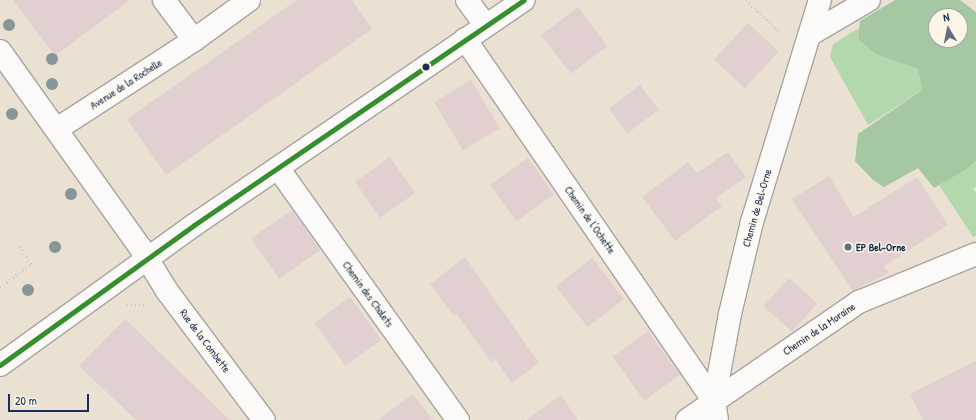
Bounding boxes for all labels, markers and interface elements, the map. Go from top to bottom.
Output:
north arrow [928,8,968,48]
text: N [942,10,950,25]
street label: Avenue de la Rochelle [88,56,164,112]
unlabelled marker [421,62,431,72]
street label: Chemin de Bel-Orne [740,167,774,249]
street label: Chemin de l'Ochette [562,184,618,256]
place label: EP Bel-Orne [856,240,906,254]
marker: EP Bel-Orne [843,242,853,252]
street label: Chemin des Chalets [340,258,396,330]
street label: Chemin de la Moraine [780,300,858,358]
street label: Rue de la Combette [177,307,233,375]
scale bar [10,386,91,412]
text: 20 m [15,392,37,409]

